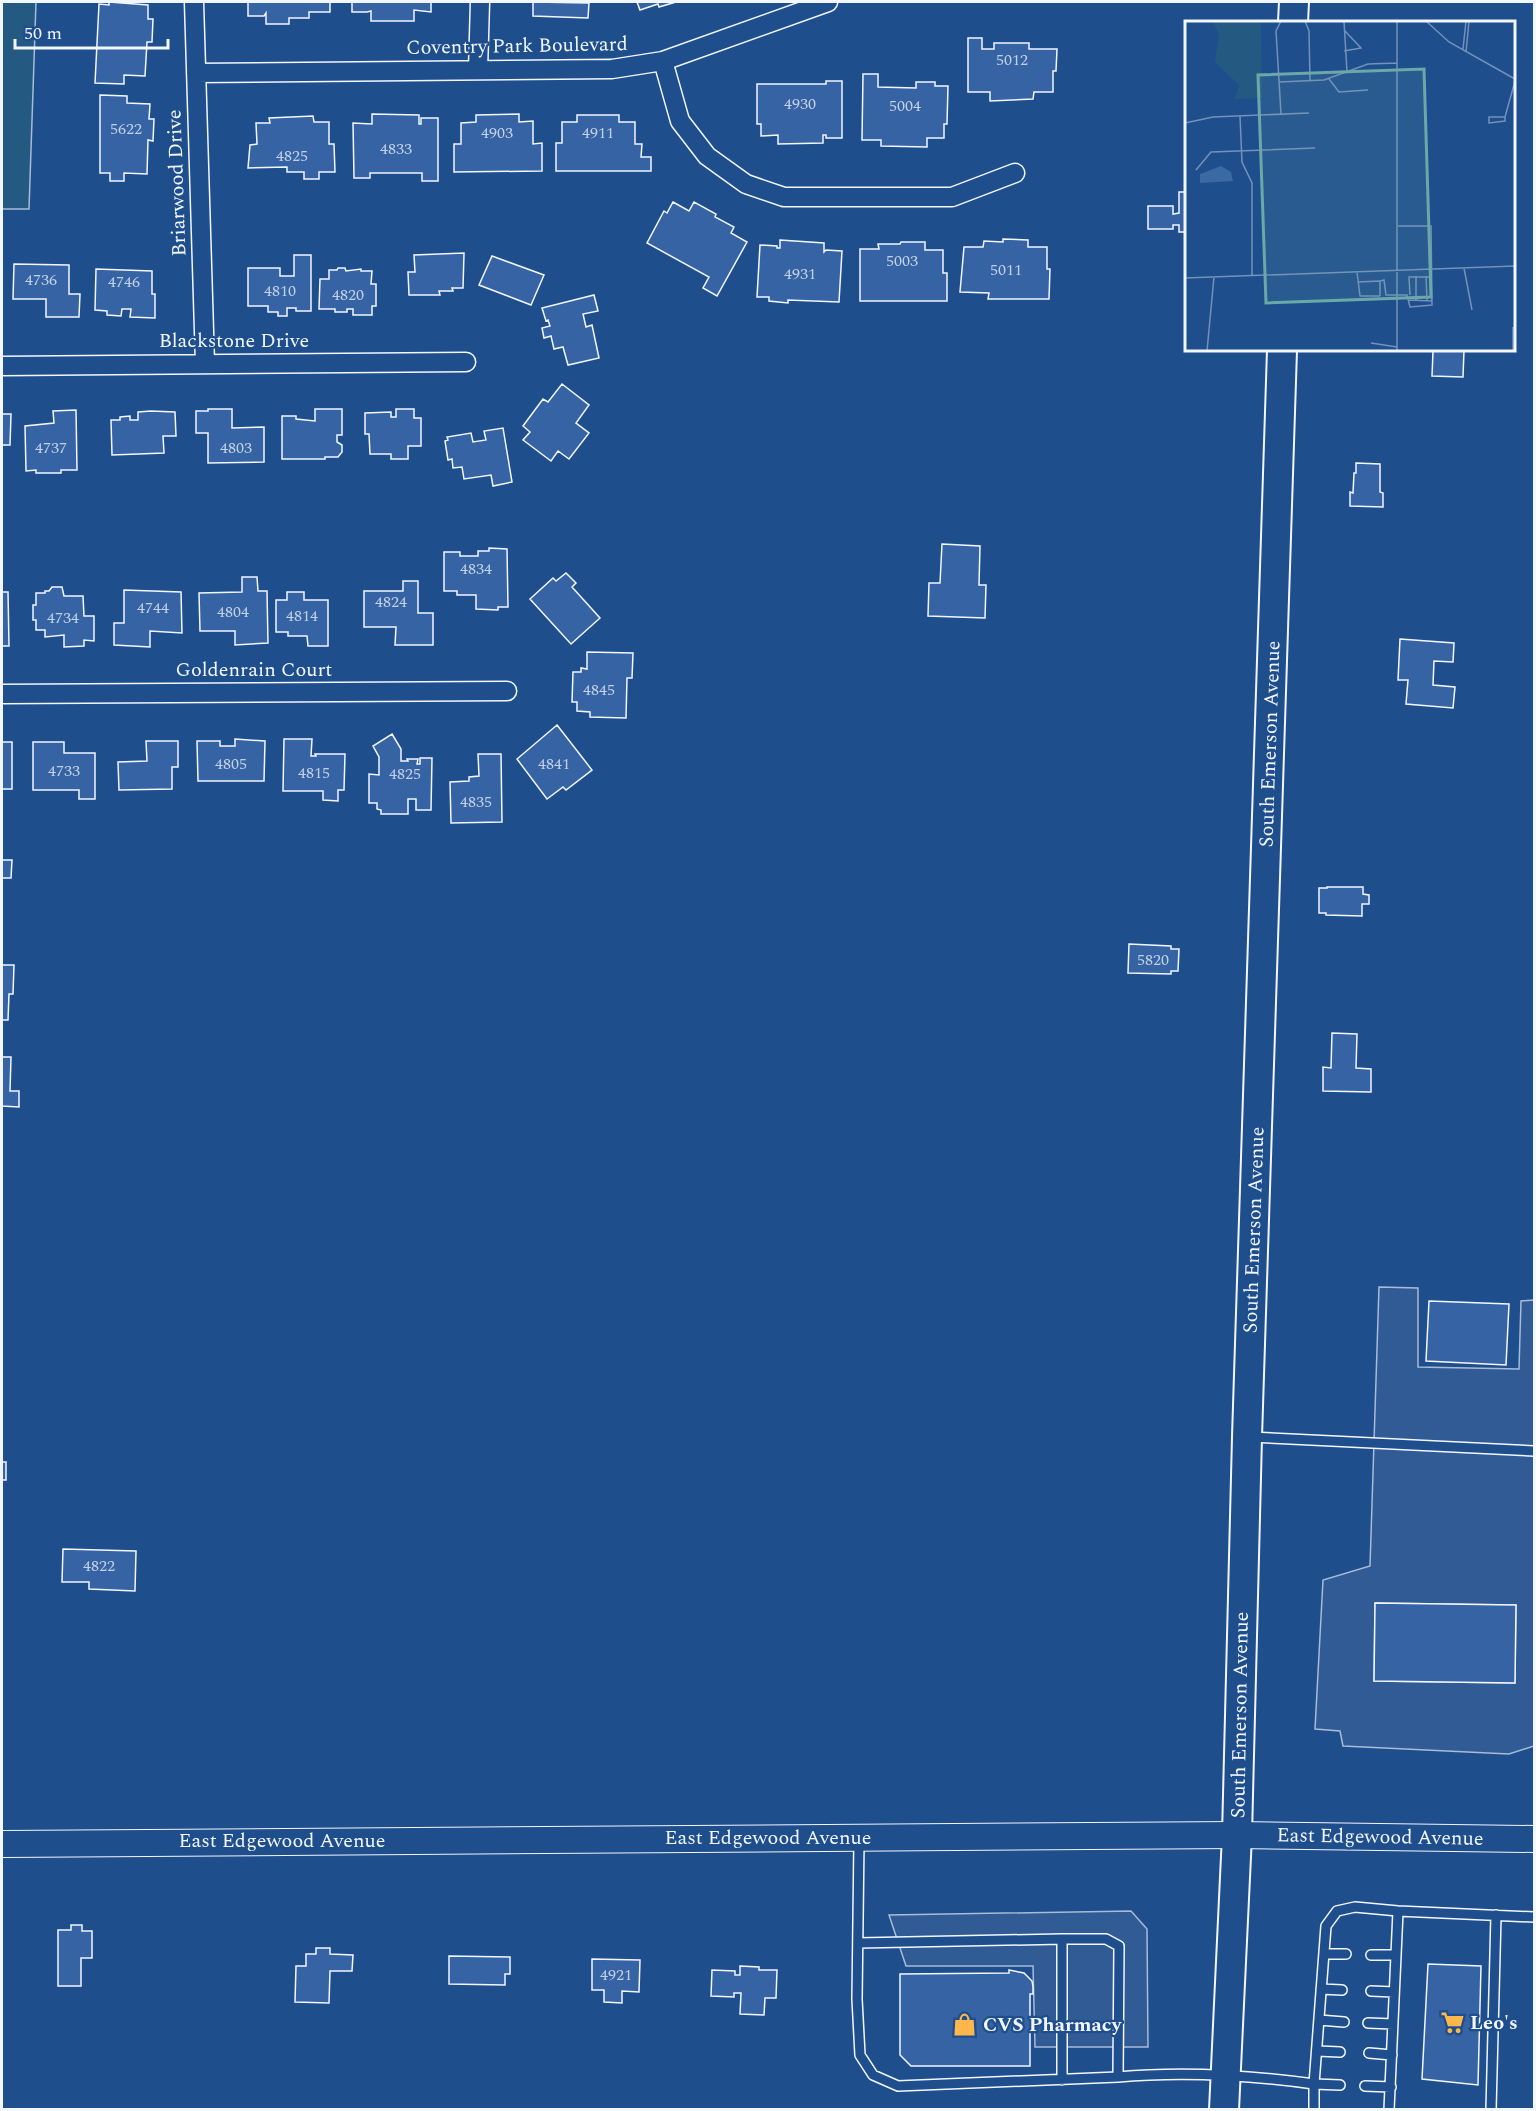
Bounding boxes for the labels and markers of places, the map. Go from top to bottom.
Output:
place label: Leo's [1470,2008,1518,2038]
place label: CVS Pharmacy [983,2010,1123,2040]
supermarket icon: Leo's [1439,2010,1465,2036]
shop icon: CVS Pharmacy [952,2012,978,2038]

